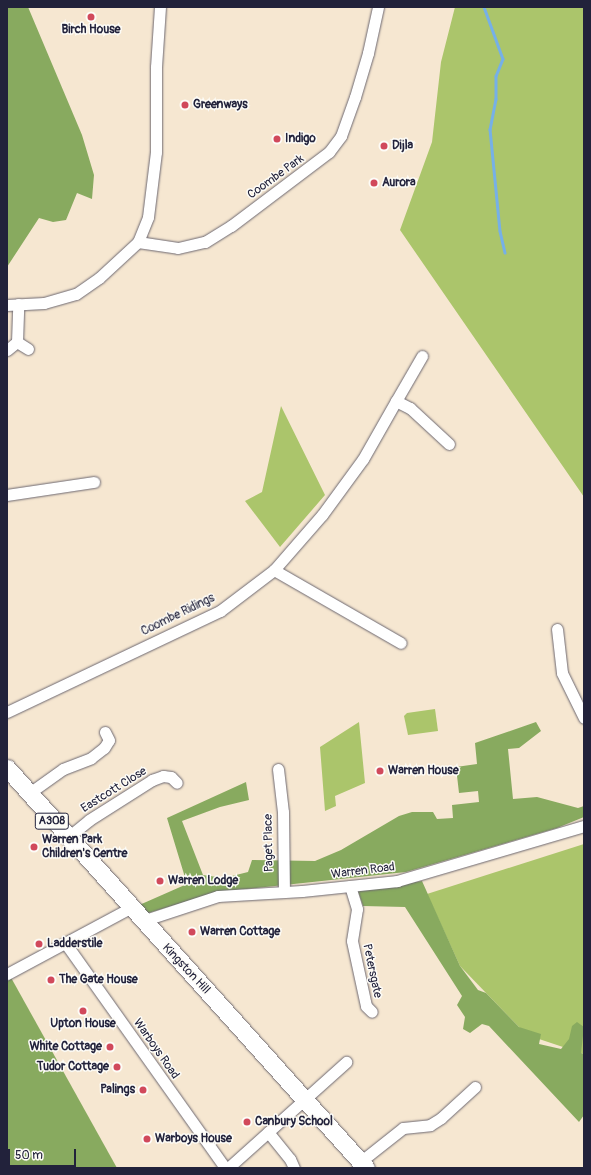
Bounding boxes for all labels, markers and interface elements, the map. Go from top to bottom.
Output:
marker: Birch House [86,12,96,22]
place label: Birch House [62,23,120,37]
place label: Greenways [193,98,248,112]
marker: Greenways [180,100,190,110]
place label: Indigo [285,132,316,146]
marker: Indigo [272,134,282,144]
place label: Dijla [392,139,413,153]
marker: Dijla [379,141,389,151]
street label: Coombe Park [245,152,307,202]
place label: Aurora [382,176,416,190]
marker: Aurora [369,178,379,188]
street label: Coombe Ridings [139,591,217,639]
street label: Eastcott Close [78,764,150,816]
place label: Warren House [388,764,459,778]
marker: Warren House [375,766,385,776]
road number: A308 [34,812,70,830]
street label: Paget Place [261,814,277,872]
place label: Warren Park Children's Centre [42,833,127,861]
marker: Warren Park Children's Centre [29,842,39,852]
street label: Warren Road [330,860,396,882]
place label: Warren Lodge [168,874,238,888]
marker: Warren Lodge [155,876,165,886]
place label: Warren Cottage [200,925,280,939]
marker: Warren Cottage [187,927,197,937]
place label: Ladderstile [47,937,103,951]
marker: Ladderstile [34,939,44,949]
street label: Kingston Hill [159,941,213,997]
street label: Petersgate [359,943,385,999]
place label: The Gate House [59,973,138,987]
marker: The Gate House [46,975,56,985]
marker: Upton House [78,1006,88,1016]
street label: Warboys Road [130,1016,182,1082]
place label: Upton House [50,1017,116,1031]
place label: White Cottage [29,1040,102,1054]
marker: White Cottage [105,1042,115,1052]
place label: Tudor Cottage [37,1060,109,1074]
marker: Tudor Cottage [112,1062,122,1072]
place label: Palings [100,1083,135,1097]
marker: Palings [138,1085,148,1095]
place label: Canbury School [255,1115,333,1129]
marker: Canbury School [242,1117,252,1127]
place label: Warboys House [155,1132,232,1146]
marker: Warboys House [142,1134,152,1144]
scale bar [10,1141,78,1167]
text: 50 m [15,1148,43,1163]

